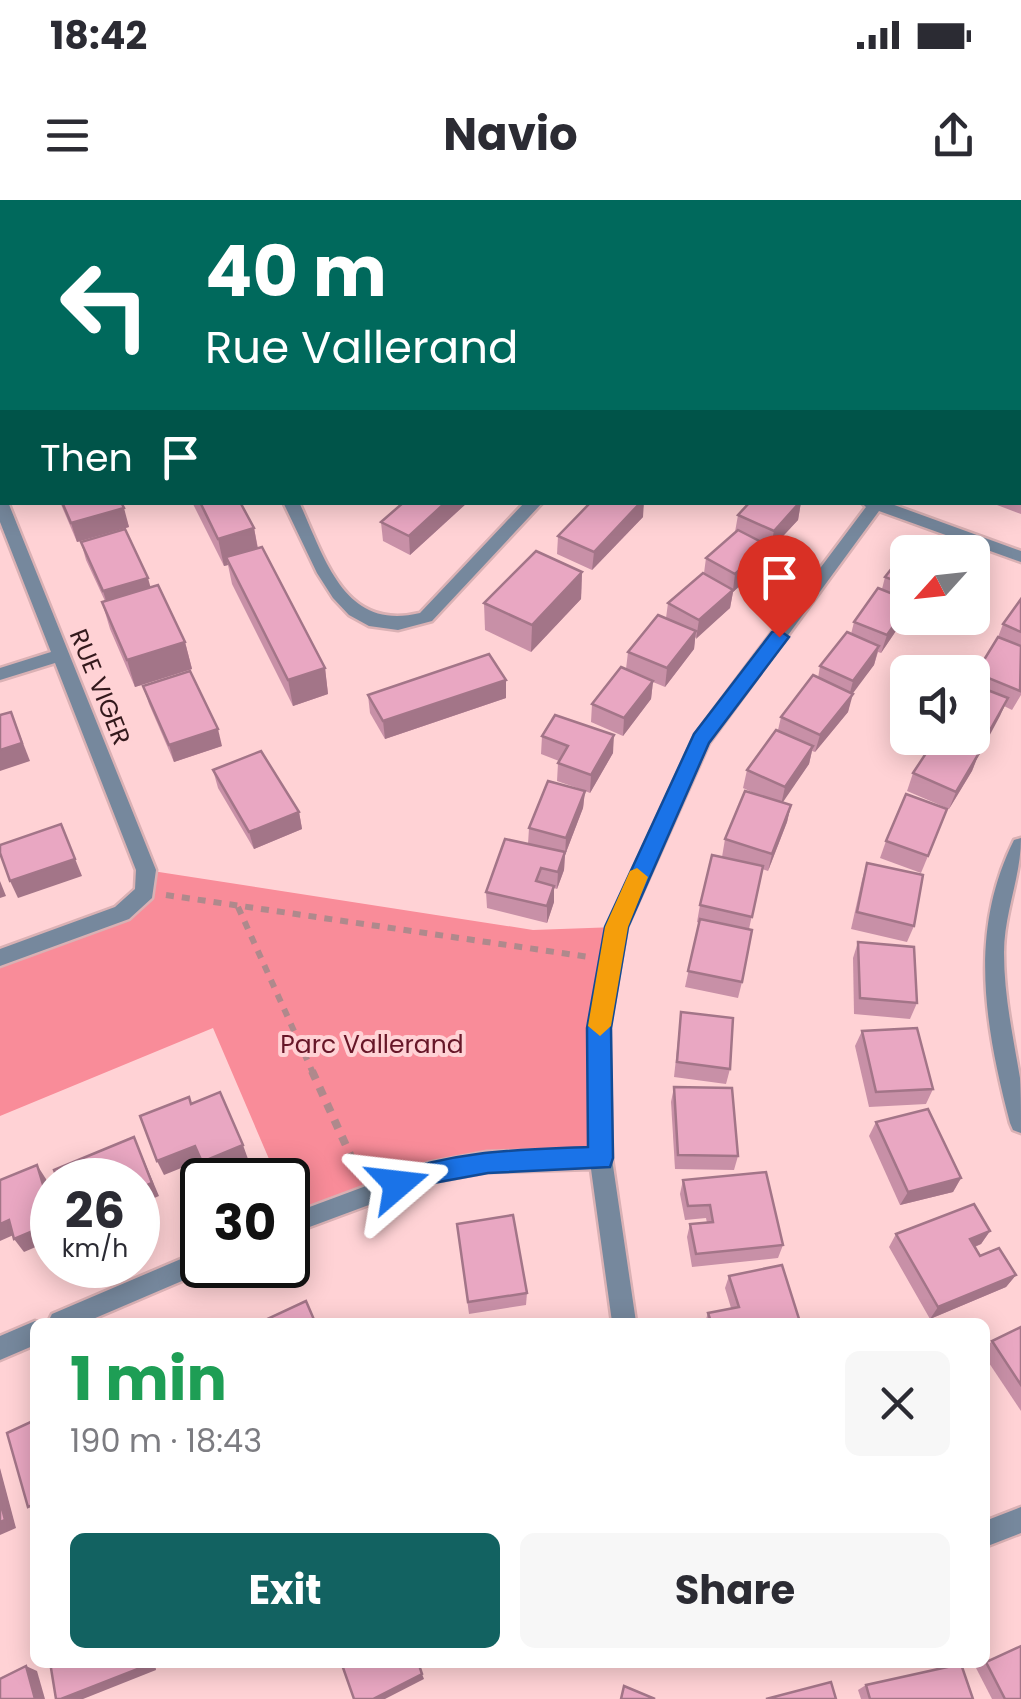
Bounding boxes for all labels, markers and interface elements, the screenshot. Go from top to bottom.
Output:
text: 18:42 [50,9,147,62]
text: Navio [443,103,578,166]
icon: menu [40,108,95,163]
icon: share [926,108,981,163]
text: 40 m [205,222,387,321]
icon: left [40,240,170,370]
text: Rue Vallerand [205,316,518,379]
icon: arrive [153,430,208,485]
text: Then [40,431,133,484]
pin [737,535,822,638]
north arrow [890,535,990,635]
map controls [890,535,990,755]
icon: arrive [752,550,807,605]
street label: RUE VIGER [61,624,139,750]
button: sound [890,655,990,755]
park label: Parc Vallerand [280,1027,464,1062]
position arrow [346,1132,450,1236]
speed limit sign: 30 [180,1158,310,1288]
text: 26 [65,1175,125,1246]
text: km/h [62,1231,128,1266]
text: 1 min [70,1337,227,1421]
button: close [845,1351,950,1456]
text: 190 m · 18:43 [70,1418,262,1463]
button: Exit [70,1533,500,1648]
button: Share [520,1533,950,1648]

